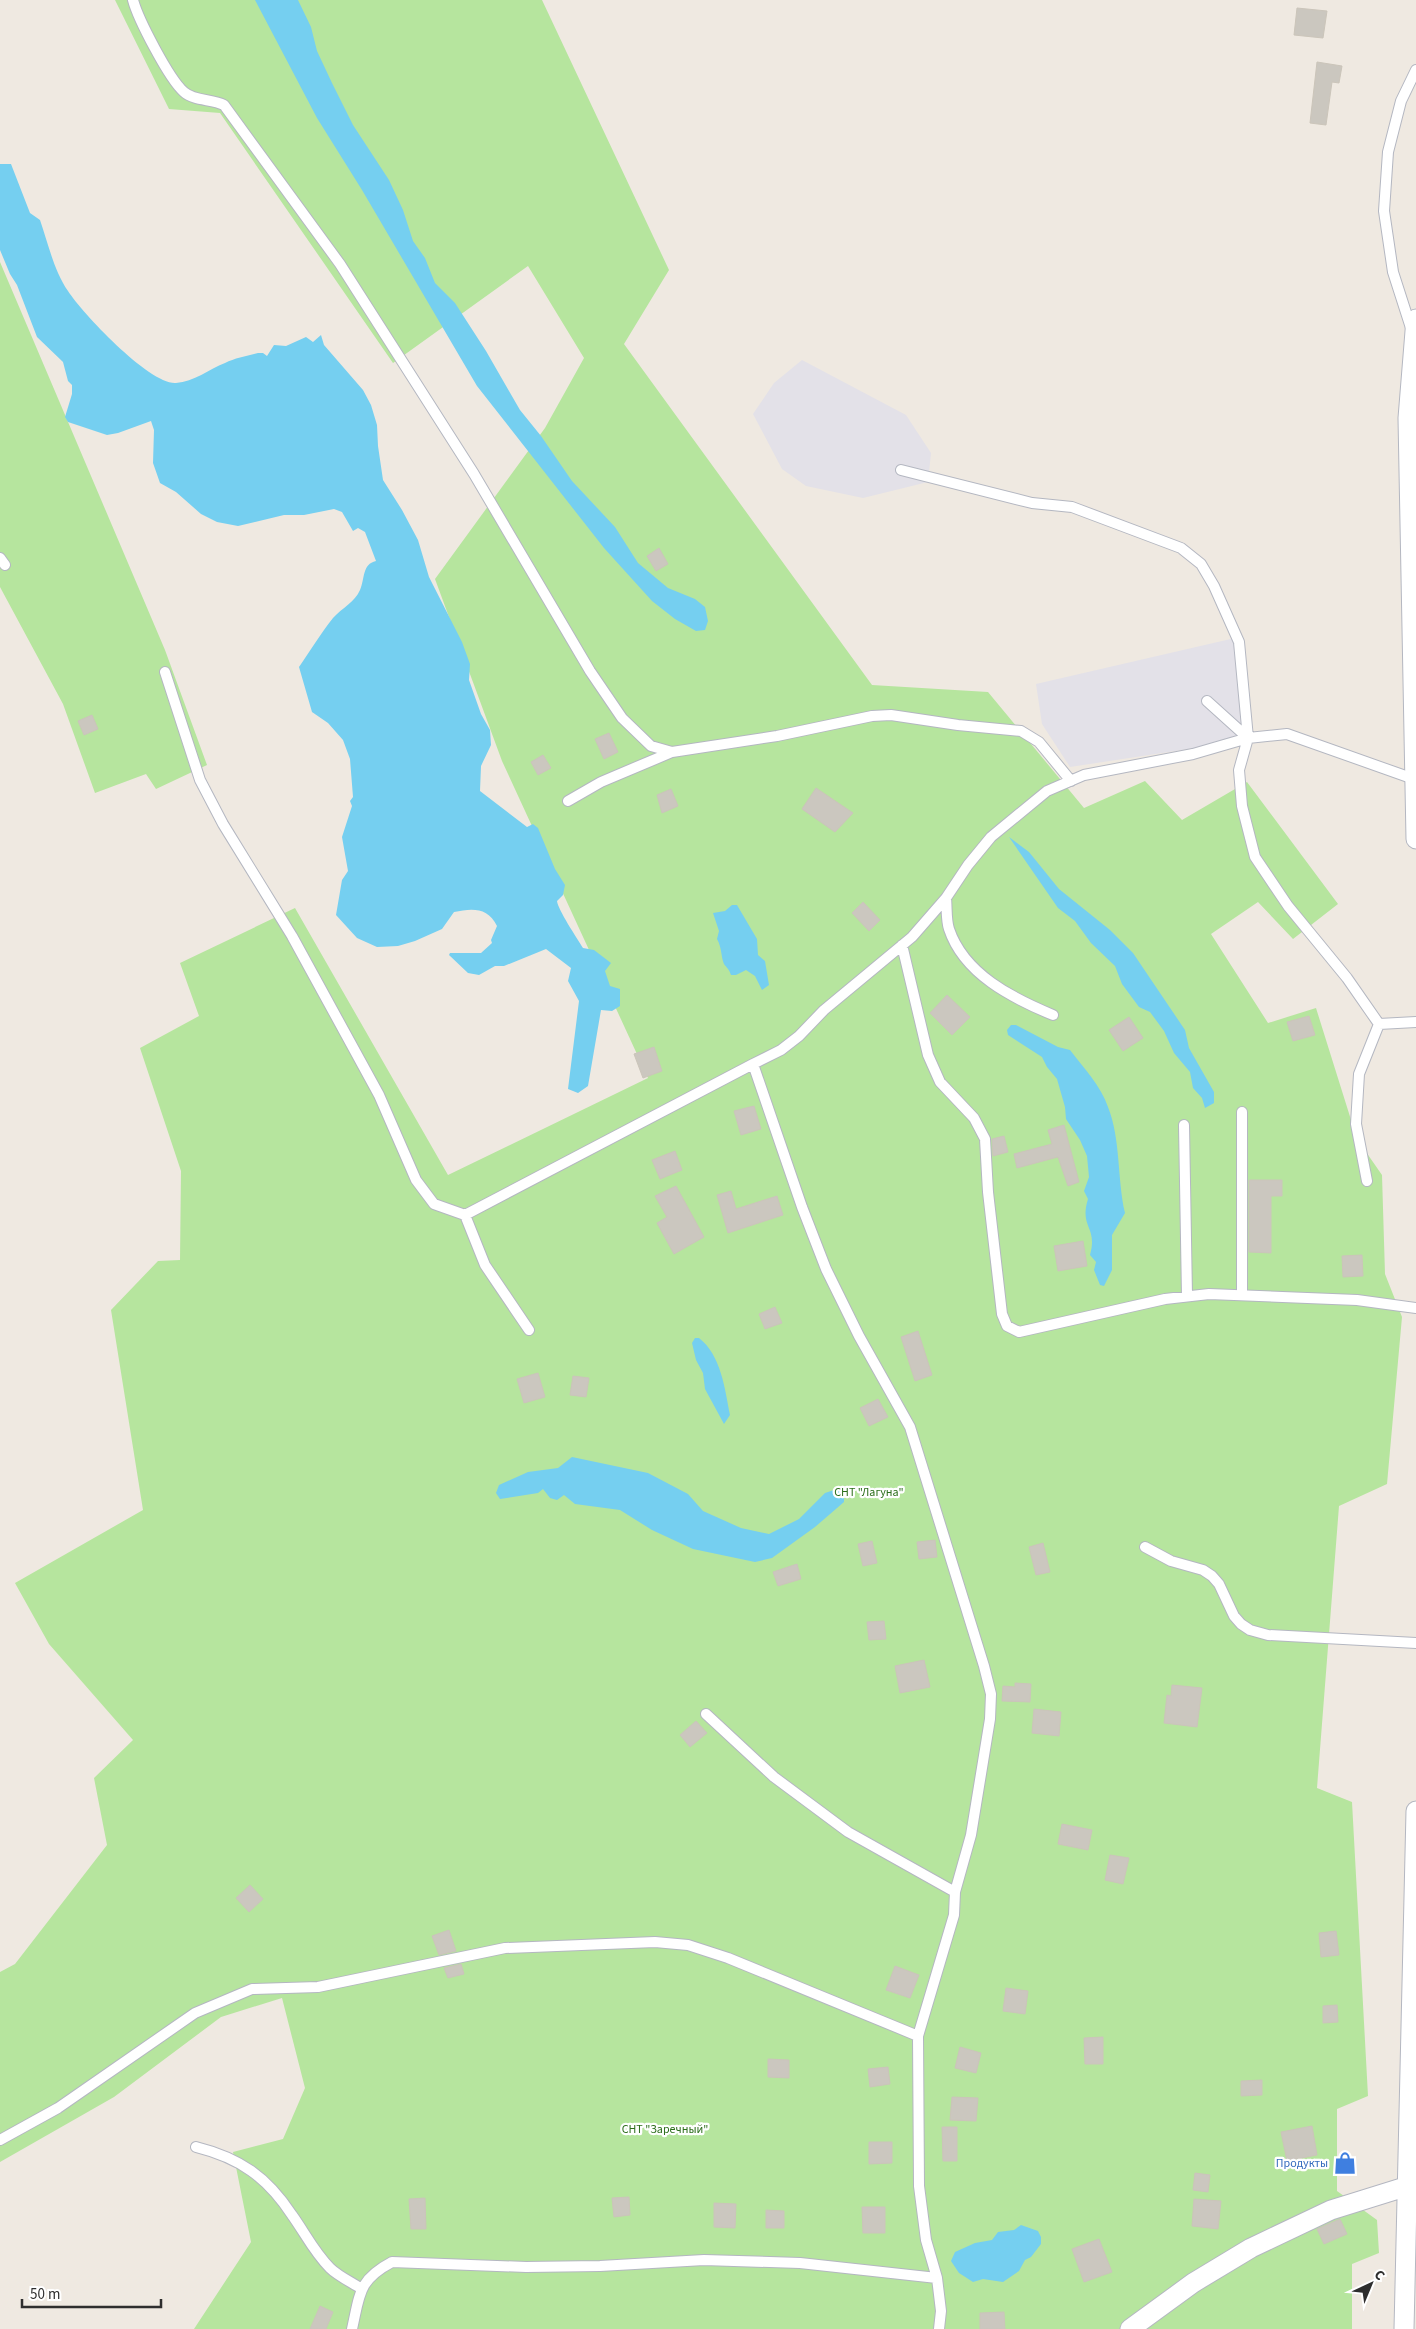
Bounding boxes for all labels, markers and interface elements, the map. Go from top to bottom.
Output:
park label: СНТ "Лагуна" [834,1484,904,1501]
park label: СНТ "Заречный" [622,2121,708,2138]
shop icon: Продукты [1332,2150,1358,2176]
place label: Продукты [1276,2155,1328,2172]
north arrow [1346,2259,1396,2309]
text: С [1369,2265,1389,2285]
scale bar [22,2276,161,2308]
text: 50 m [30,2284,60,2305]

